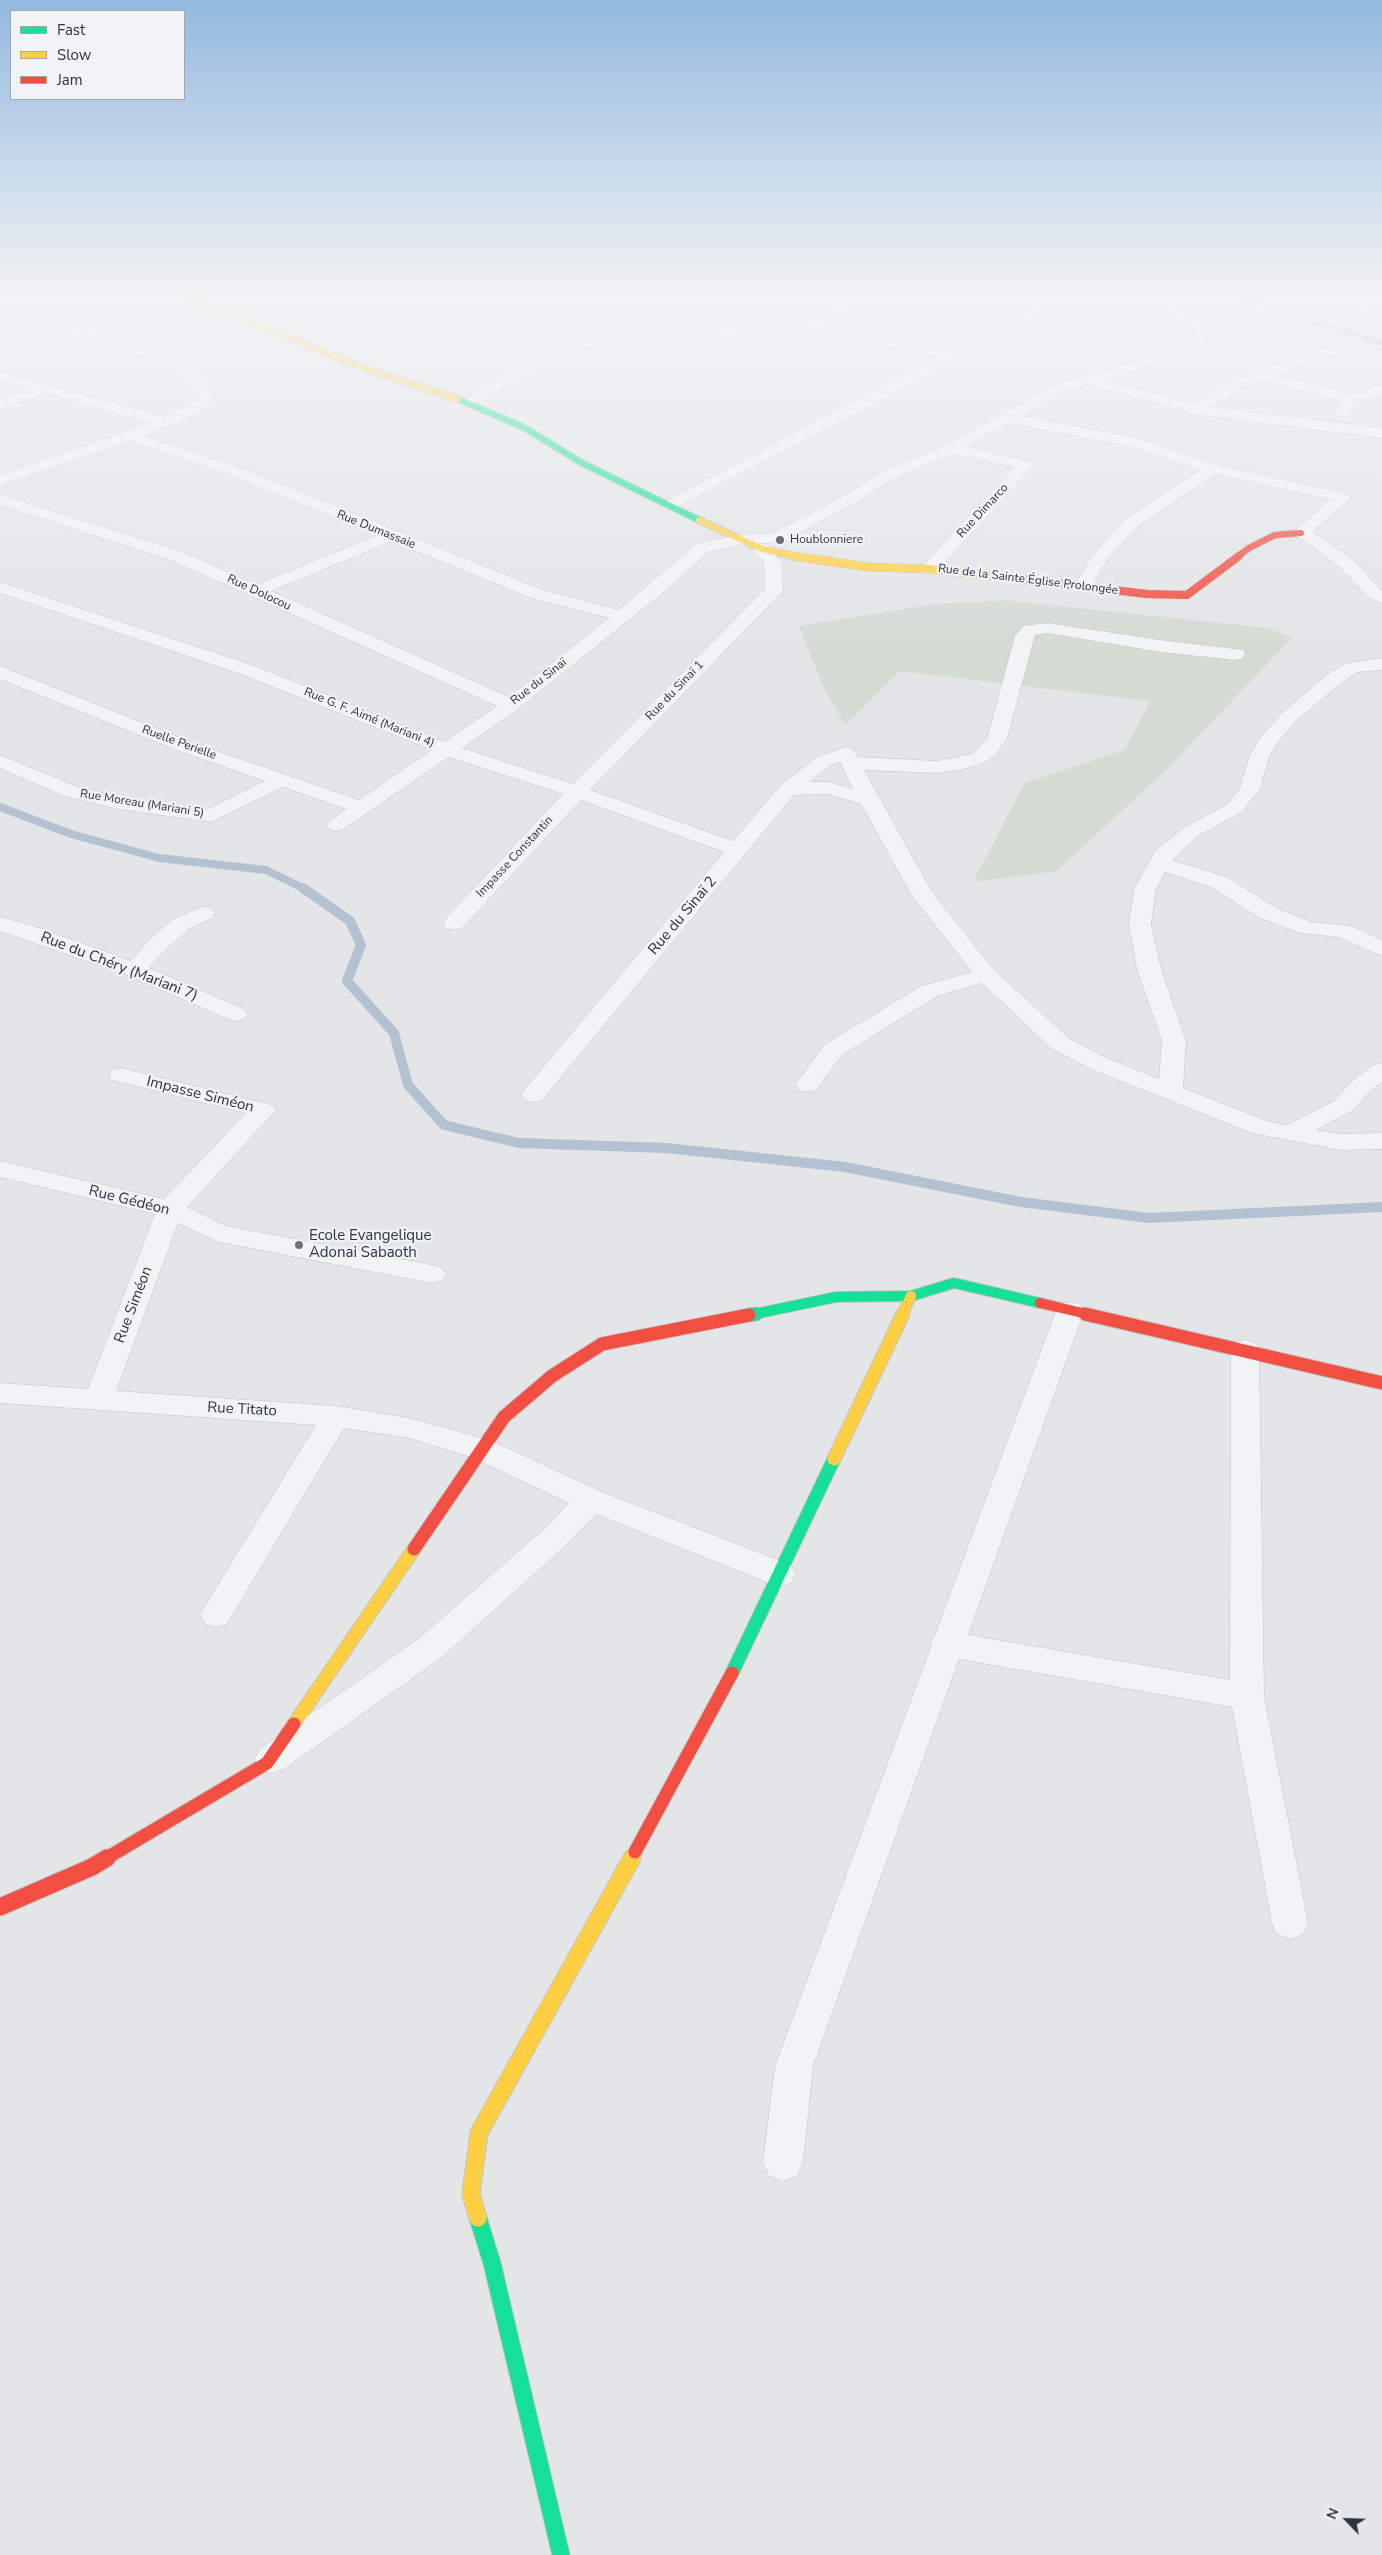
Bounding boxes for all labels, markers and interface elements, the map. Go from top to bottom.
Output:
legend [10,10,185,100]
text: Fast [57,20,85,40]
text: Slow [57,45,91,65]
text: Jam [57,70,83,90]
street label: Rue Dimarco [954,481,1012,541]
street label: Rue Dumassaie [335,508,417,552]
place label: Houblonniere [790,533,863,547]
marker: Houblonniere [774,534,786,546]
street label: Rue de la Sainte Église Prolongée [937,562,1119,598]
street label: Rue Dolocou [225,572,293,614]
street label: Rue du Sinaï [508,656,570,708]
street label: Rue du Sinaï 1 [643,658,707,724]
street label: Rue G. F. Aimé (Mariani 4) [302,685,436,751]
street label: Ruelle Perielle [140,723,218,763]
street label: Rue Moreau (Mariani 5) [79,787,205,821]
street label: Impasse Constantin [474,813,556,901]
street label: Rue du Sinaï 2 [645,873,721,959]
street label: Rue du Chéry (Mariani 7) [38,929,200,1005]
street label: Impasse Siméon [144,1073,256,1117]
street label: Rue Gédéon [87,1182,171,1220]
place label: Ecole Evangelique Adonai Sabaoth [309,1227,432,1262]
marker: Ecole Evangelique Adonai Sabaoth [293,1239,305,1251]
street label: Rue Siméon [111,1264,157,1346]
street label: Rue Titato [207,1399,277,1421]
north arrow [1322,2495,1372,2545]
text: N [1322,2505,1344,2522]

